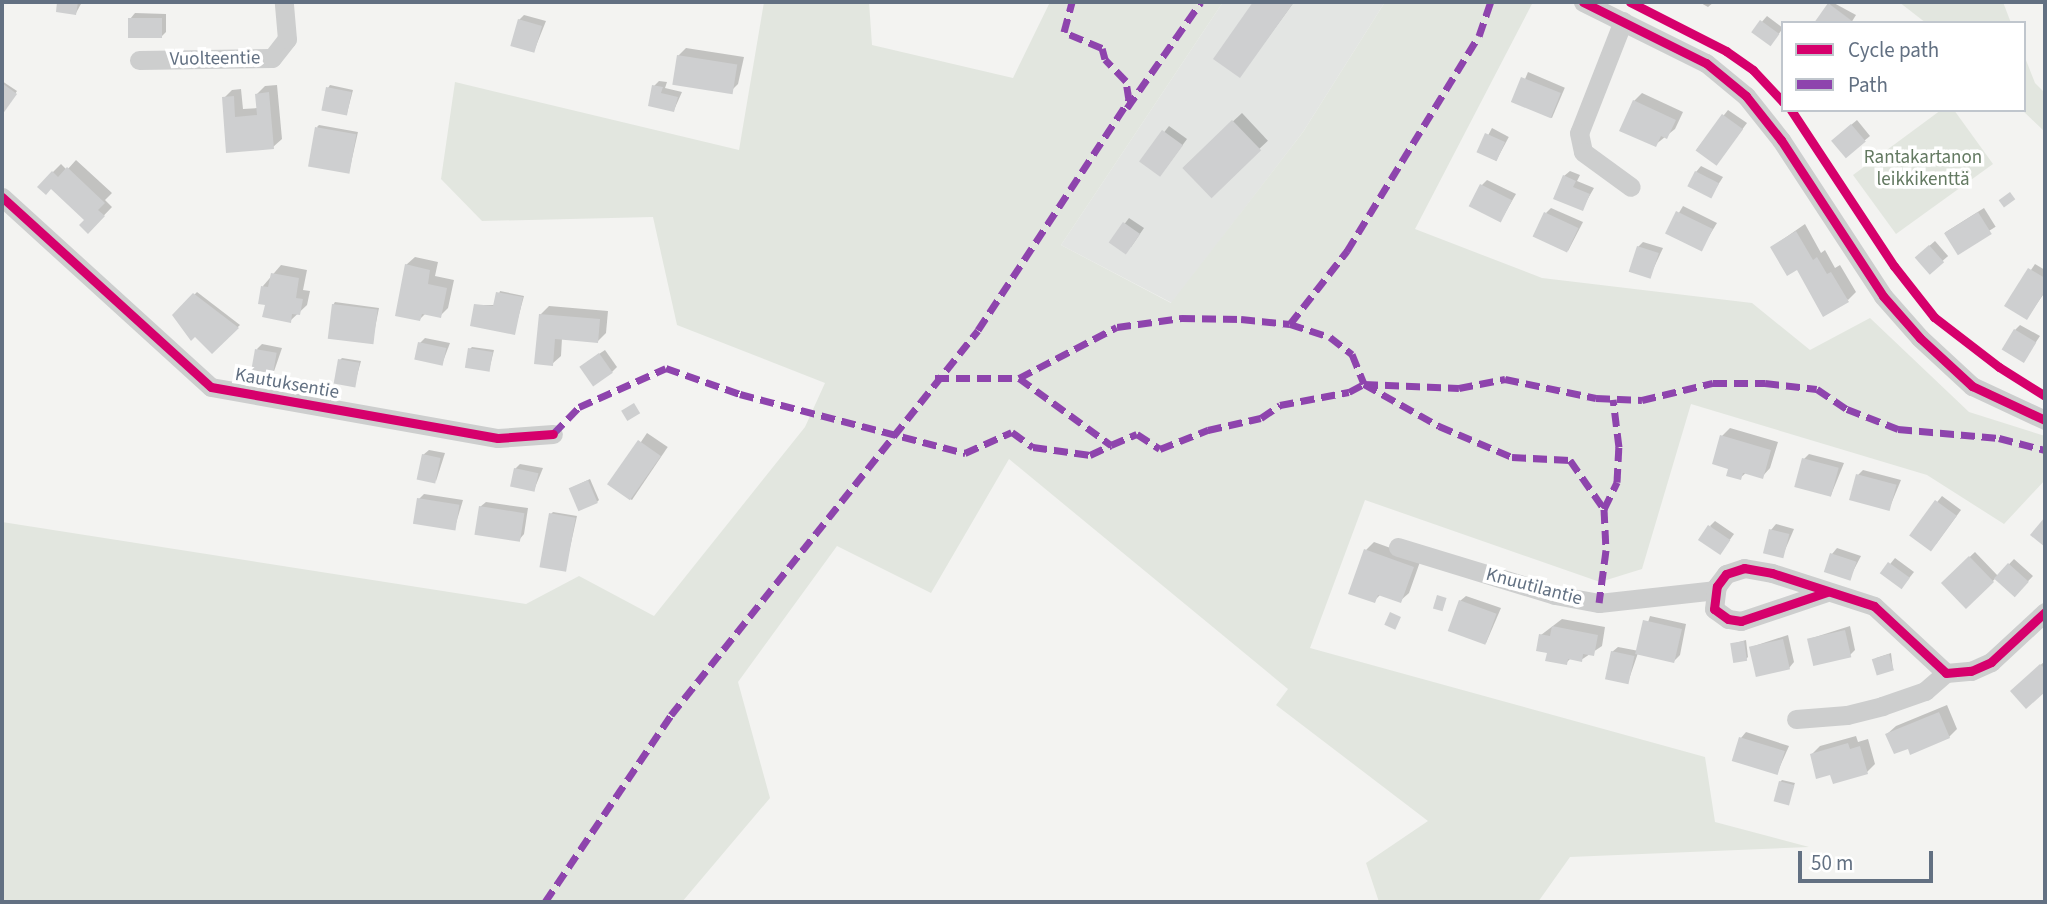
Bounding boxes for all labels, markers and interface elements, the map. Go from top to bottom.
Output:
legend [1781,21,2026,112]
text: Cycle path [1848,35,1939,65]
street label: Vuolteentie [169,47,261,71]
text: Path [1848,70,1888,100]
park label: Rantakartanon leikkikenttä [1864,147,1982,191]
street label: Kautuksentie [233,364,341,404]
street label: Knuutilantie [1483,563,1585,611]
scale bar [1802,838,1937,882]
text: 50 m [1811,848,1853,878]

